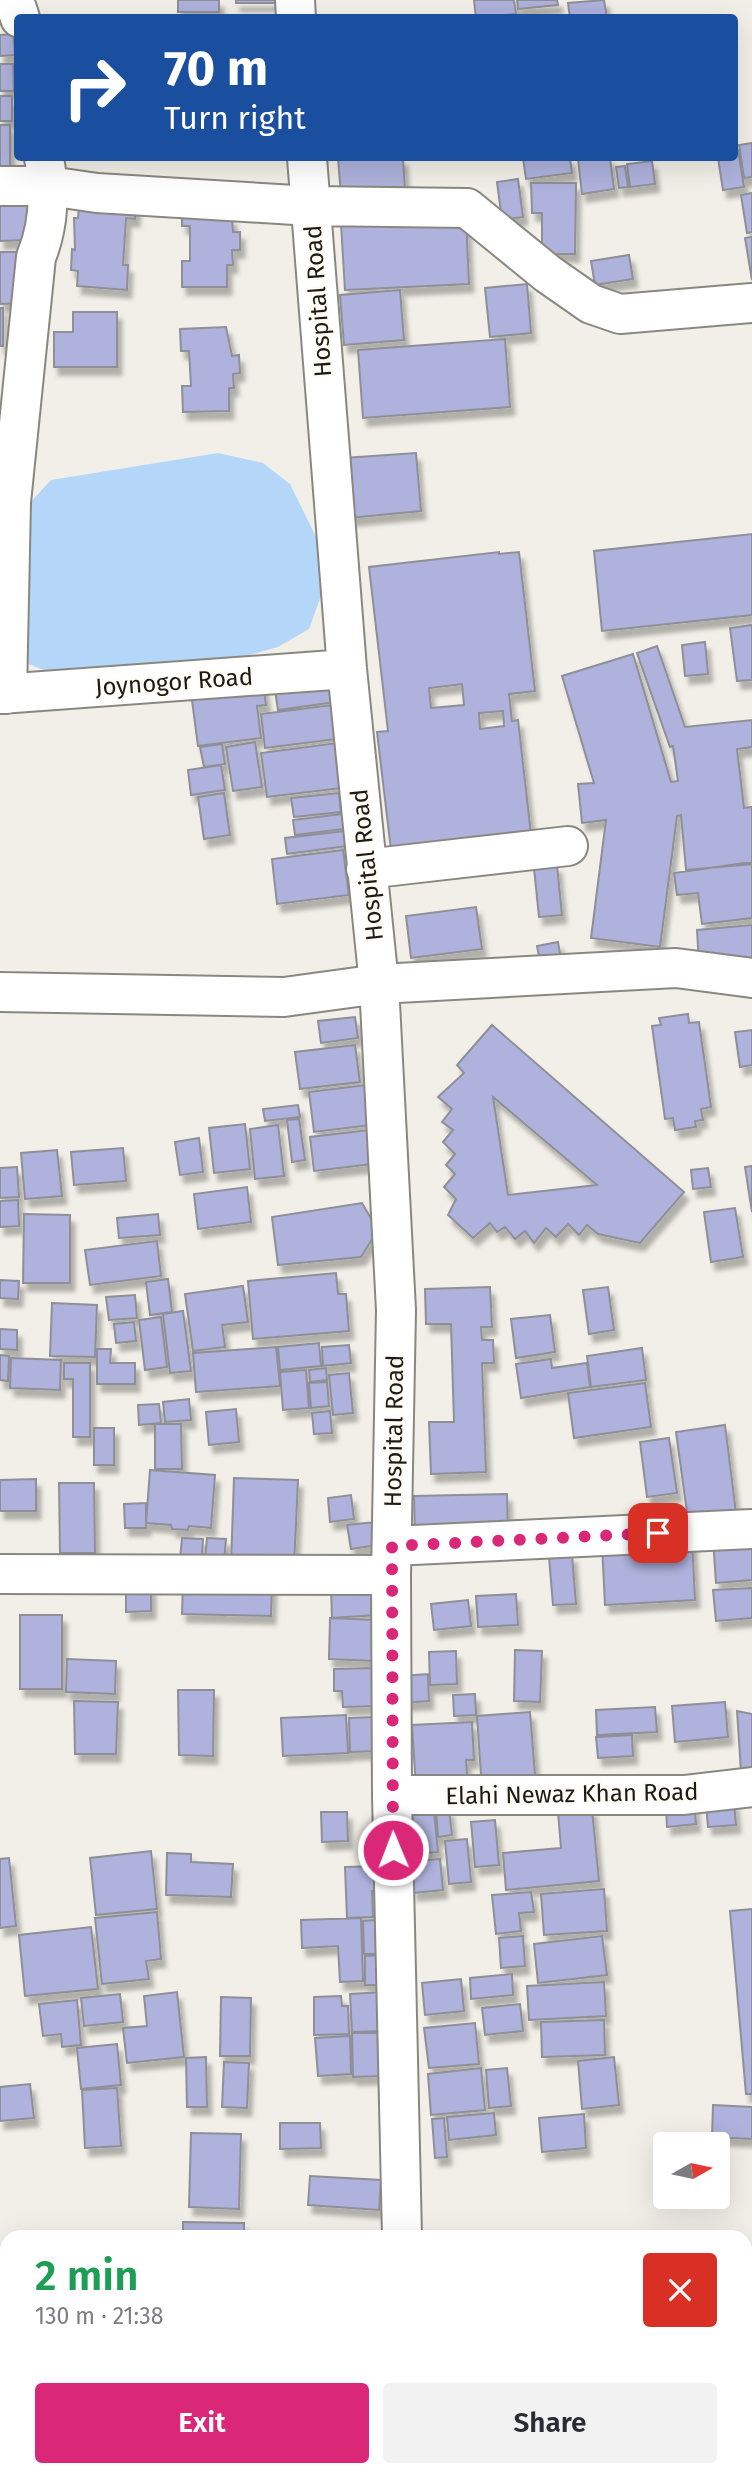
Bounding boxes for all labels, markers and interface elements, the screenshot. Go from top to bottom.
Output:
text: 70 m [164,39,268,98]
icon: right [49,42,140,133]
text: Turn right [164,99,306,137]
street label: Hospital Road [299,224,337,378]
street label: Joynogor Road [94,663,254,701]
street label: Hospital Road [345,788,389,942]
street label: Hospital Road [379,1354,409,1508]
pin [628,1503,688,1563]
icon: arrive [639,1514,677,1552]
street label: Elahi Newaz Khan Road [445,1778,699,1810]
position arrow [356,1813,430,1887]
north arrow [653,2132,730,2208]
map controls [653,2132,730,2209]
text: 2 min [35,2251,139,2301]
button: close [643,2253,717,2327]
text: 130 m · 21:38 [35,2302,163,2330]
button: Exit [35,2383,369,2463]
button: Share [383,2383,717,2463]

